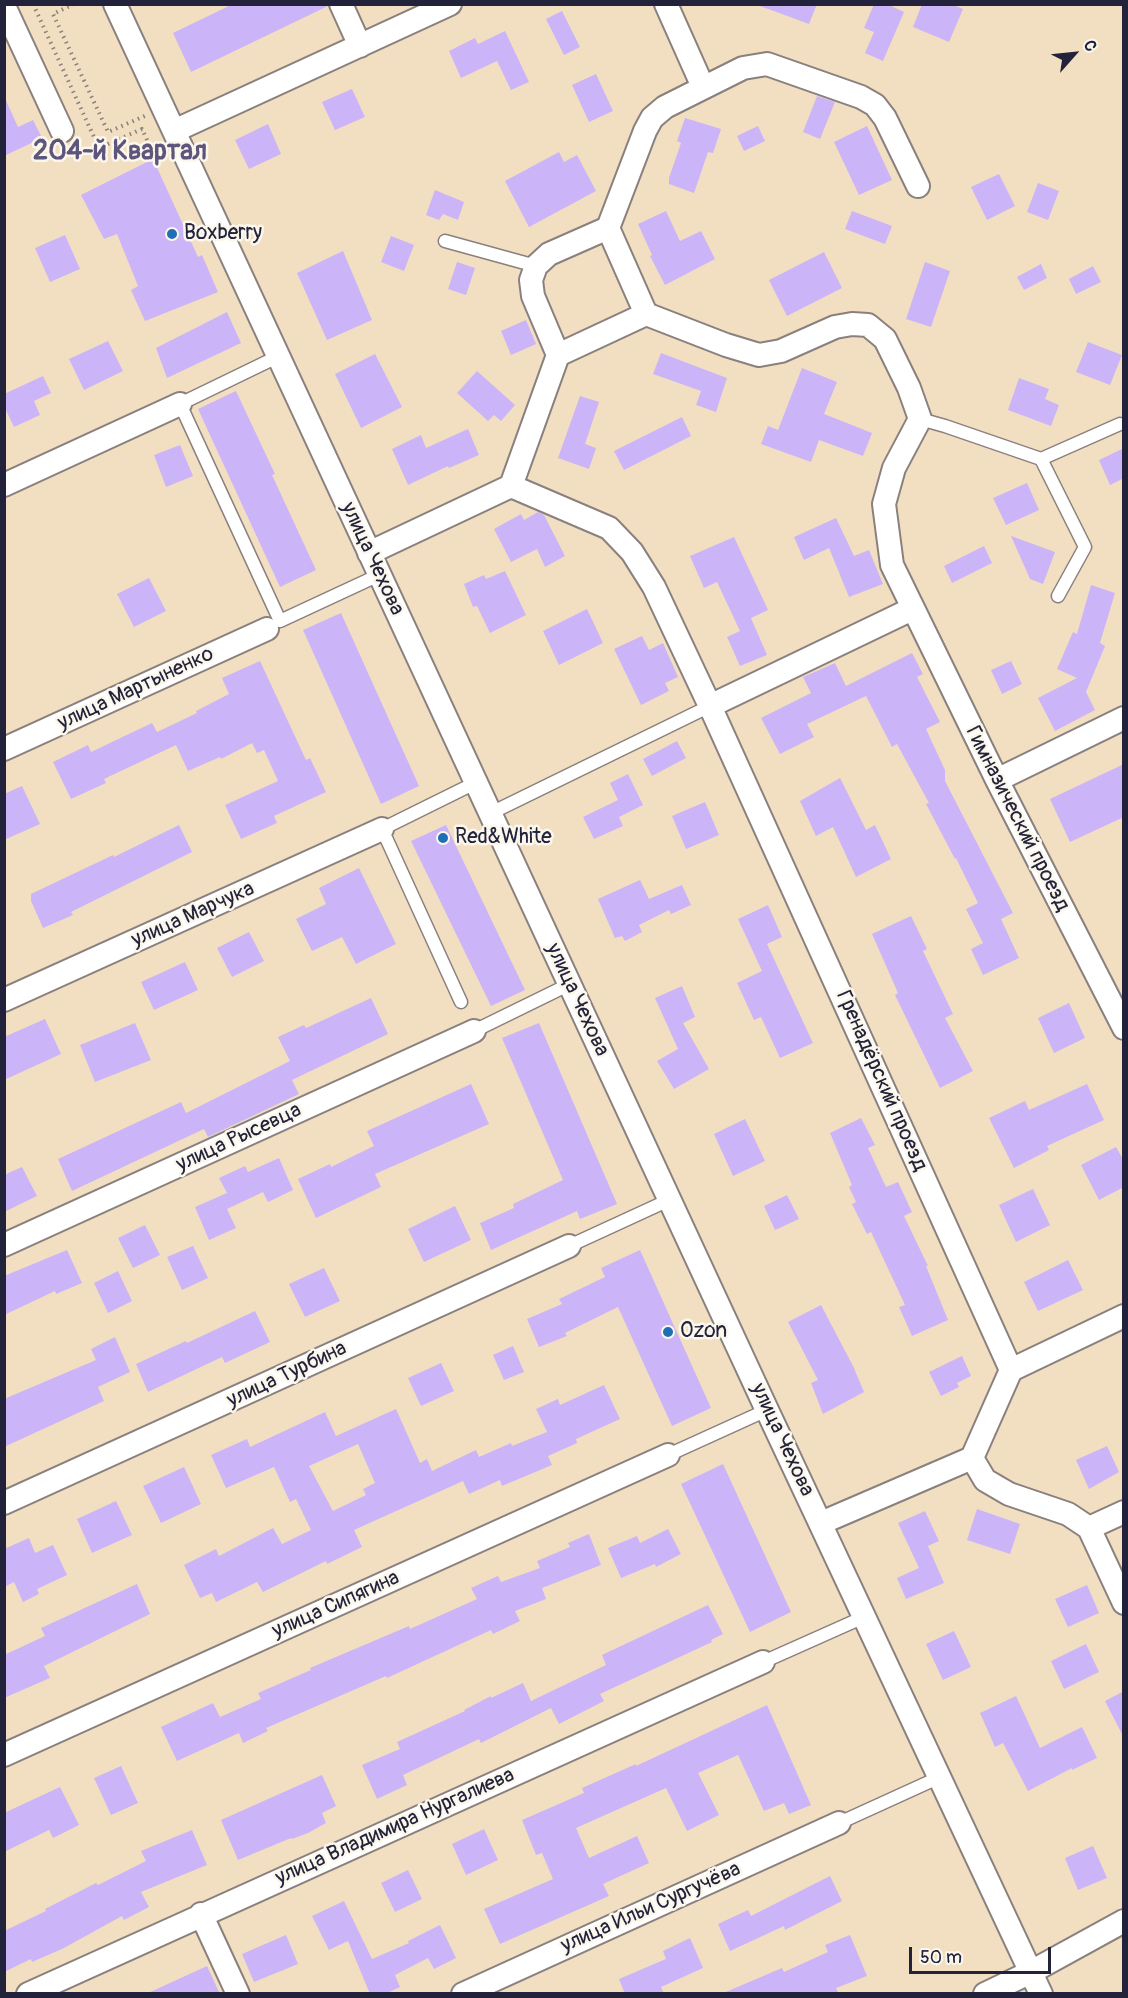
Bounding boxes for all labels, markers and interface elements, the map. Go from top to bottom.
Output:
north arrow [1044,24,1104,84]
text: С [1079,37,1101,55]
district label: 204-й Квартал [33,136,207,168]
place label: Boxberry [184,221,262,247]
marker: Boxberry [165,227,179,241]
street label: улица Чехова [335,499,409,619]
street label: улица Мартыненко [54,642,218,736]
street label: Гимназический проезд [959,722,1075,916]
place label: Red&White [455,825,551,851]
marker: Red&White [436,831,450,845]
street label: улица Марчука [128,877,258,953]
street label: улица Чехова [540,940,614,1060]
street label: Гренадёрский проезд [830,987,932,1175]
street label: улица Рысевца [172,1098,306,1178]
place label: Ozon [680,1319,727,1345]
marker: Ozon [661,1325,675,1339]
street label: улица Турбина [223,1336,351,1414]
street label: улица Чехова [745,1380,819,1500]
street label: улица Сипягина [269,1566,403,1644]
street label: улица Владимира Нургалиева [272,1763,518,1891]
street label: улица Ильи Сургучёва [557,1857,745,1959]
scale bar [912,1935,1054,1973]
text: 50 m [920,1946,962,1969]

